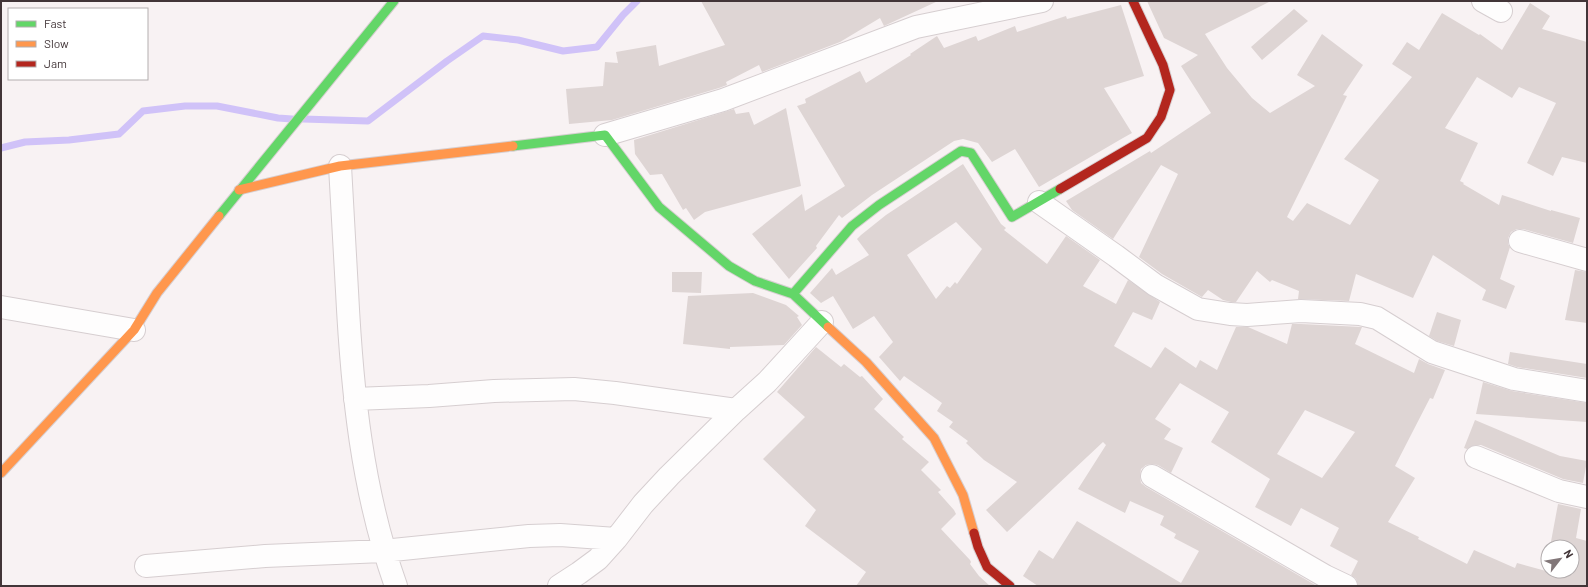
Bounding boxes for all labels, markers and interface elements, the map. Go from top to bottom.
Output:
legend [8,8,148,80]
text: Fast [44,16,67,30]
text: Slow [44,36,69,50]
text: Jam [44,56,67,70]
north arrow [1540,539,1580,579]
text: N [1562,547,1576,560]

